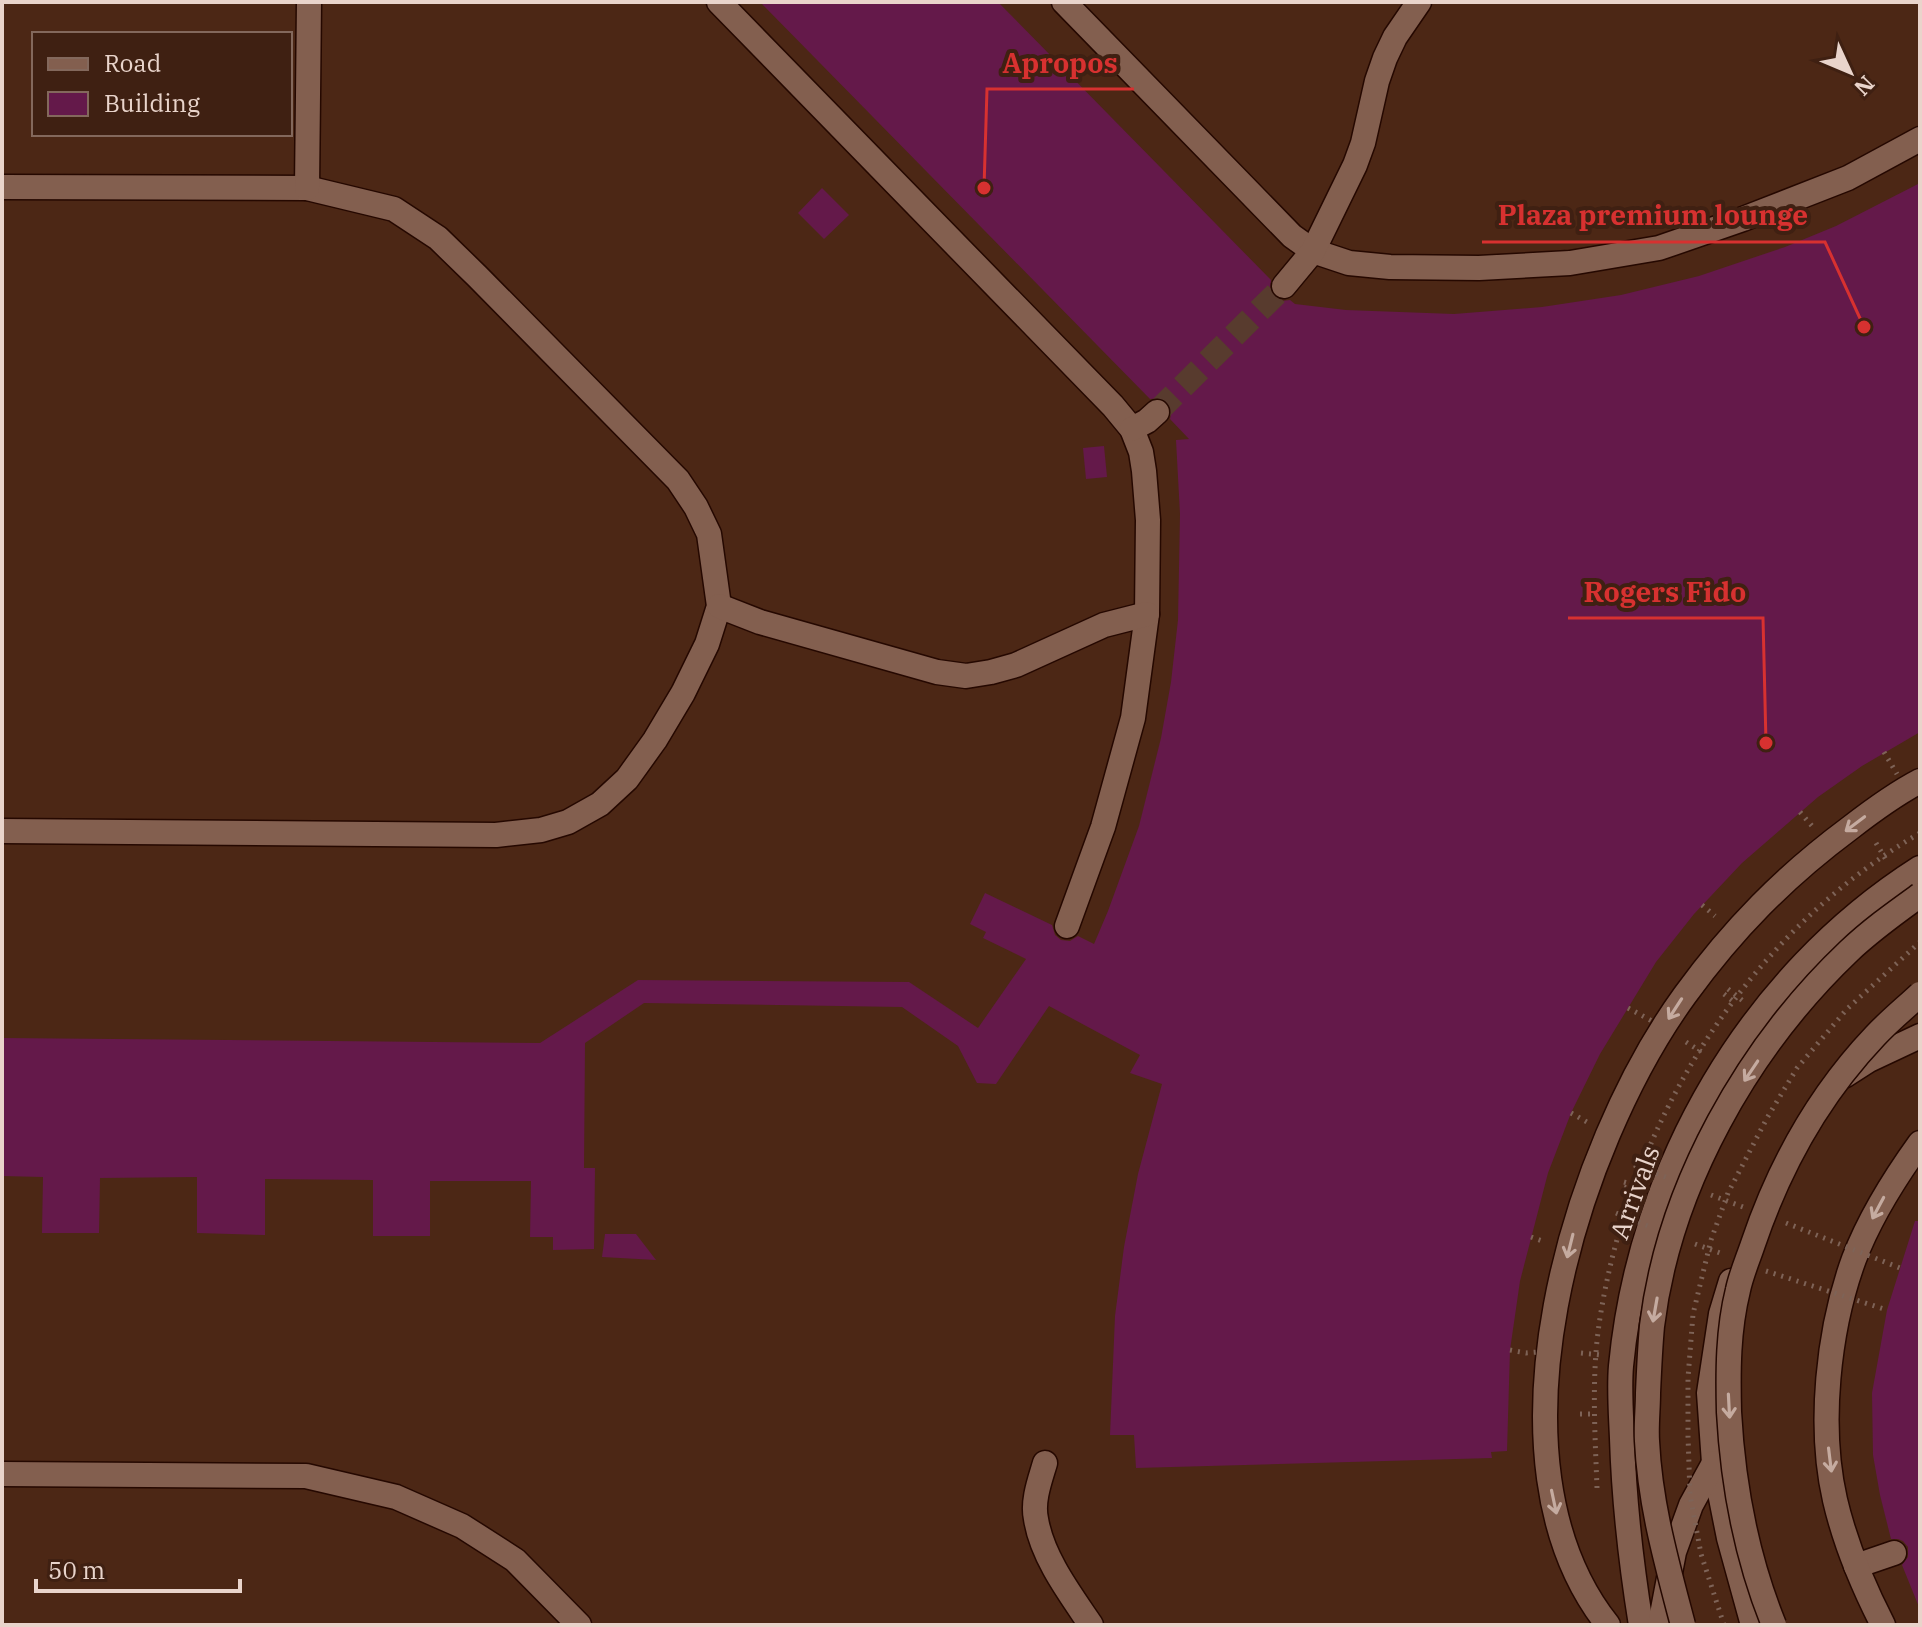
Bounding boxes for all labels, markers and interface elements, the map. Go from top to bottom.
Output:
legend [32,32,292,136]
north arrow [1810,32,1890,112]
callout: Apropos [987,37,1134,89]
text: Apropos [1002,44,1118,81]
text: Road [104,47,161,79]
text: N [1848,70,1881,103]
text: Building [104,87,200,119]
callout: Plaza premium lounge [1482,190,1825,242]
text: Plaza premium lounge [1498,196,1808,233]
callout: Rogers Fido [1568,566,1763,618]
text: Rogers Fido [1584,573,1746,610]
one-way arrow [1845,815,1866,832]
one-way arrow [1667,998,1684,1020]
one-way arrow [1743,1059,1759,1082]
street label: Arrivals [1601,1140,1667,1244]
one-way arrow [1870,1196,1886,1220]
one-way arrow [1562,1232,1577,1258]
one-way arrow [1646,1297,1661,1323]
one-way arrow [1722,1392,1737,1419]
one-way arrow [1823,1446,1838,1472]
one-way arrow [1547,1489,1562,1515]
scale bar [36,1543,240,1593]
text: 50 m [48,1554,105,1586]

